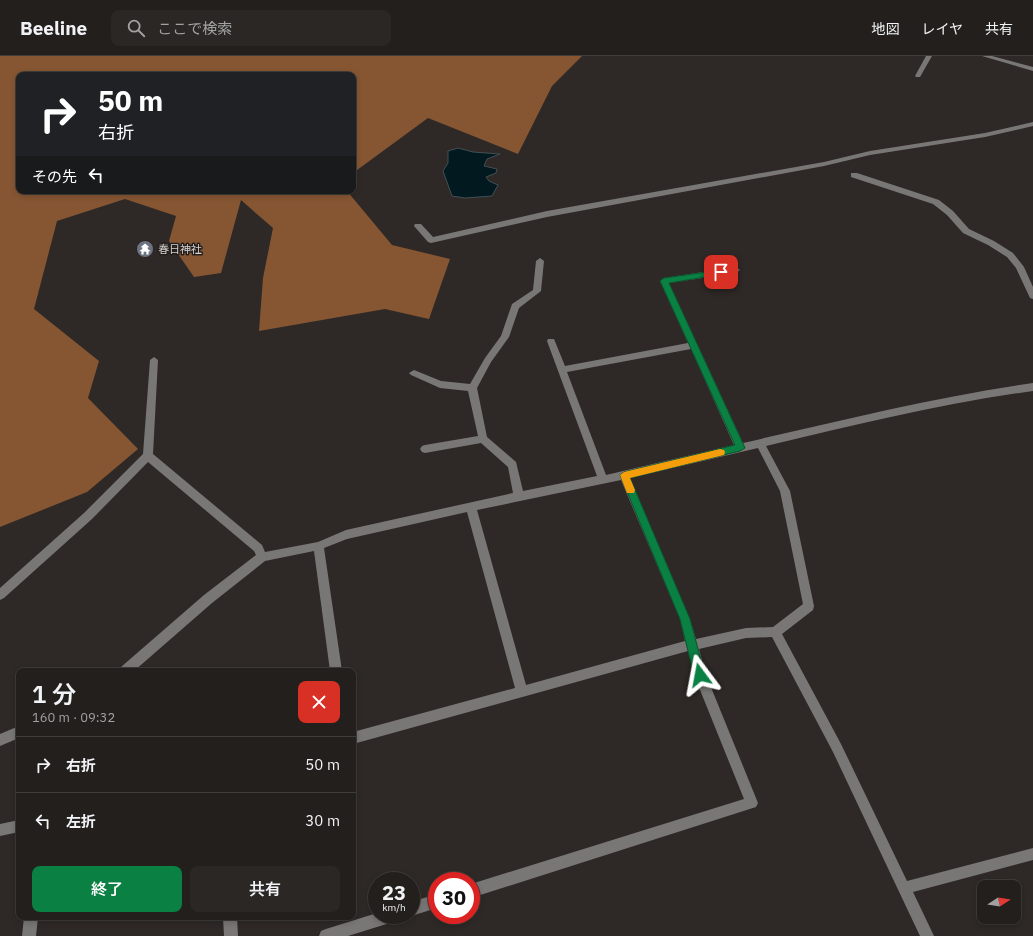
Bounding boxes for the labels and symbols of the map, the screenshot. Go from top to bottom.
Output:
temple icon: 春日神社 [135,239,155,259]
place label: 春日神社 [158,242,202,256]
pin [704,255,738,289]
position arrow [679,654,721,696]
speed limit sign: 30 [428,872,480,924]
north arrow [977,880,1021,924]

